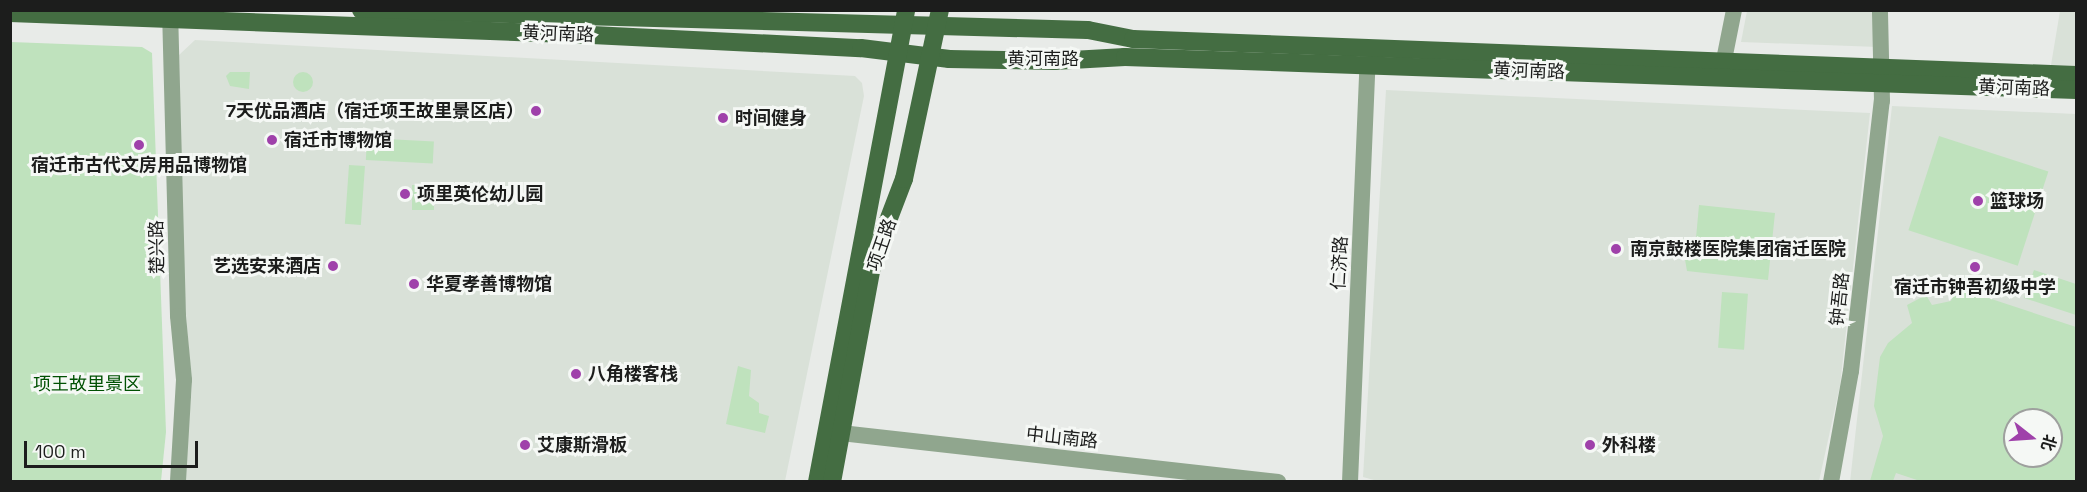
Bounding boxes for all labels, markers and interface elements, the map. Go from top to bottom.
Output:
street label: 黄河南路 [522,22,594,46]
street label: 黄河南路 [1007,48,1079,70]
street label: 黄河南路 [1493,59,1565,83]
street label: 黄河南路 [1978,76,2050,100]
place label: 7天优品酒店（宿迁项王故里景区店） [226,100,524,122]
marker: 7天优品酒店（宿迁项王故里景区店） [529,104,543,118]
place label: 时间健身 [735,107,807,129]
marker: 时间健身 [716,111,730,125]
place label: 宿迁市博物馆 [284,129,392,151]
marker: 宿迁市博物馆 [265,133,279,147]
marker: 宿迁市古代文房用品博物馆 [132,138,146,152]
place label: 宿迁市古代文房用品博物馆 [31,154,247,176]
place label: 项里英伦幼儿园 [417,183,543,205]
marker: 项里英伦幼儿园 [398,187,412,201]
place label: 篮球场 [1990,190,2044,212]
marker: 篮球场 [1971,194,1985,208]
street label: 项王路 [863,216,901,274]
street label: 楚兴路 [146,220,168,274]
street label: 仁济路 [1328,235,1352,291]
place label: 南京鼓楼医院集团宿迁医院 [1630,238,1846,260]
marker: 南京鼓楼医院集团宿迁医院 [1607,240,1625,258]
place label: 艺选安来酒店 [213,255,321,277]
marker: 艺选安来酒店 [326,259,340,273]
marker: 宿迁市钟吾初级中学 [1968,260,1982,274]
street label: 钟吾路 [1826,271,1854,327]
place label: 华夏孝善博物馆 [426,273,552,295]
place label: 宿迁市钟吾初级中学 [1894,276,2056,298]
marker: 华夏孝善博物馆 [407,277,421,291]
place label: 八角楼客栈 [588,363,678,385]
marker: 八角楼客栈 [569,367,583,381]
park label: 项王故里景区 [33,373,141,395]
north arrow [2003,408,2063,468]
street label: 中山南路 [1025,423,1099,453]
scale bar [27,429,201,467]
text: 北 [2036,432,2061,454]
place label: 艾康斯滑板 [537,434,627,456]
place label: 外科楼 [1602,434,1656,456]
marker: 艾康斯滑板 [518,438,532,452]
marker: 外科楼 [1583,438,1597,452]
text: 100 m [35,440,86,463]

